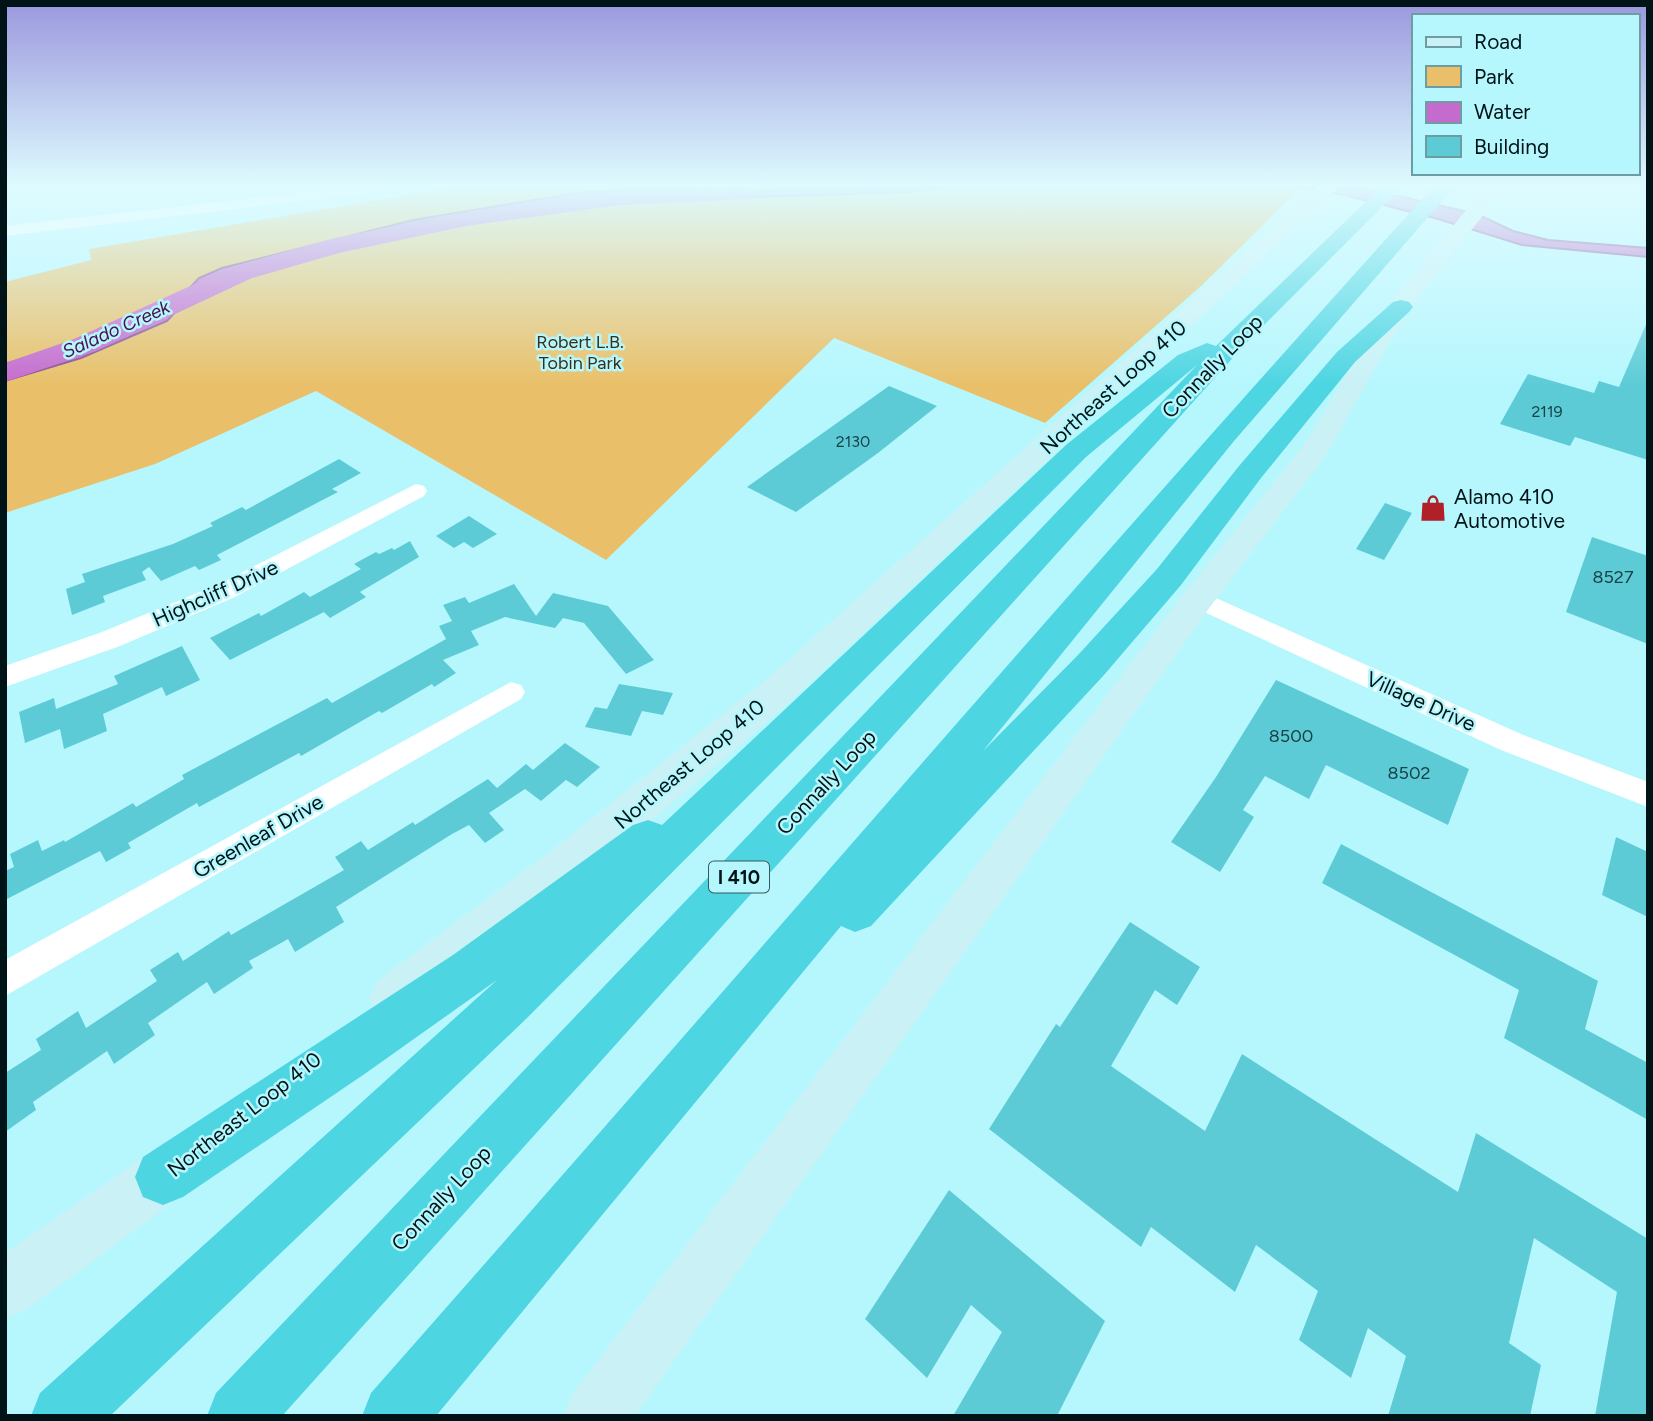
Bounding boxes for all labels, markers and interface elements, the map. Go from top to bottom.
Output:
legend [1412,14,1639,175]
text: Road [1474,29,1522,54]
text: Park [1474,64,1515,89]
text: Water [1474,99,1530,124]
text: Building [1474,134,1549,159]
water label: Salado Creek [59,295,174,363]
street label: Connally Loop [1156,309,1268,423]
street label: Northeast Loop 410 [1035,315,1191,459]
park label: Robert L.B. Tobin Park [536,331,624,374]
house number: 2119 [1531,402,1563,421]
house number: 2130 [836,432,870,451]
place label: Alamo 410 Automotive [1454,484,1565,533]
shop icon: Alamo 410 Automotive [1418,493,1448,523]
street label: Highcliff Drive [148,554,282,632]
house number: 8527 [1592,566,1634,588]
street label: Village Drive [1363,666,1479,736]
street label: Northeast Loop 410 [609,694,769,834]
street label: Connally Loop [771,724,881,840]
house number: 8500 [1269,725,1313,747]
house number: 8502 [1387,762,1431,784]
street label: Greenleaf Drive [189,789,327,883]
road number: I 410 [709,862,769,892]
street label: Northeast Loop 410 [162,1046,326,1182]
street label: Connally Loop [386,1140,496,1256]

